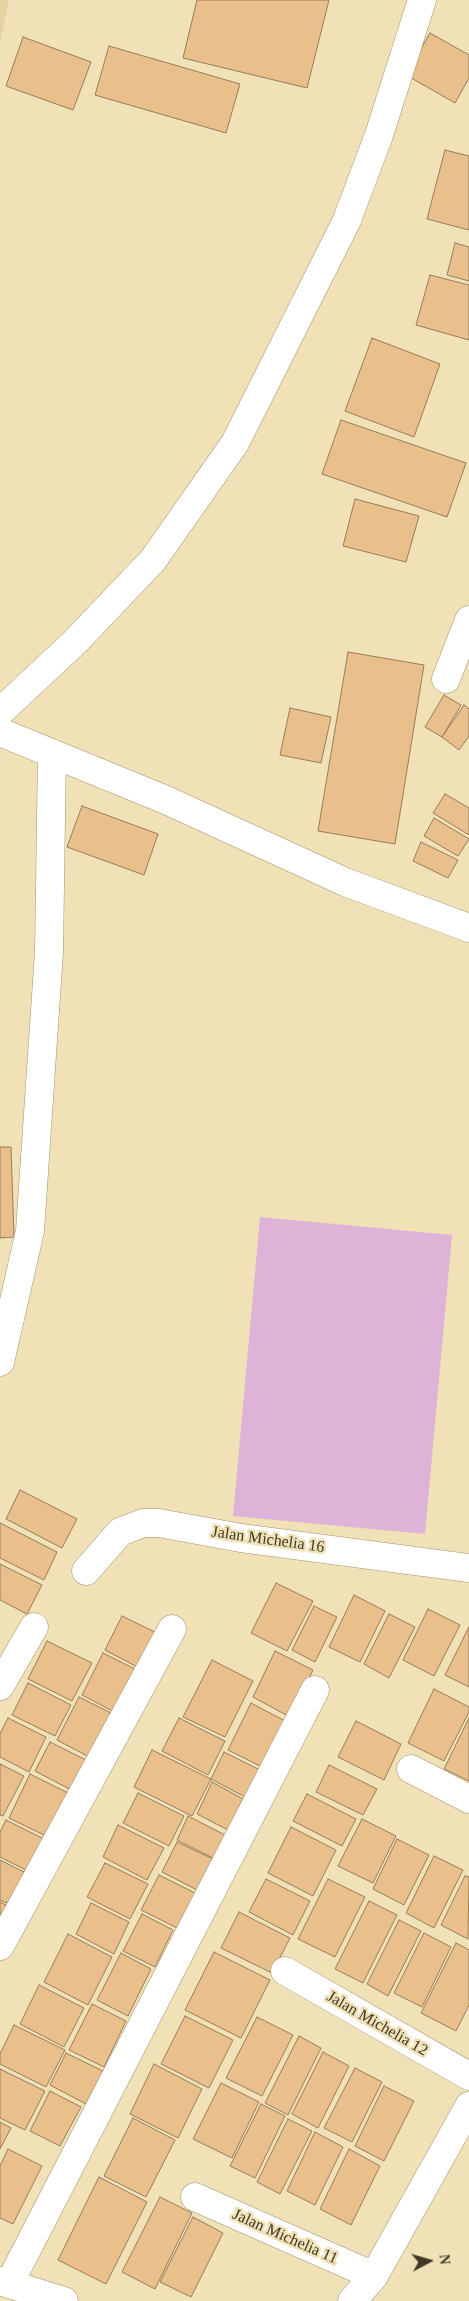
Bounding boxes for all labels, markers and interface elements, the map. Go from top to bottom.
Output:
street label: Jalan Michelia 16 [210,1523,326,1557]
street label: Jalan Michelia 12 [323,1987,431,2061]
street label: Jalan Michelia 11 [229,2205,341,2269]
north arrow [404,2236,454,2286]
text: N [436,2254,452,2265]

